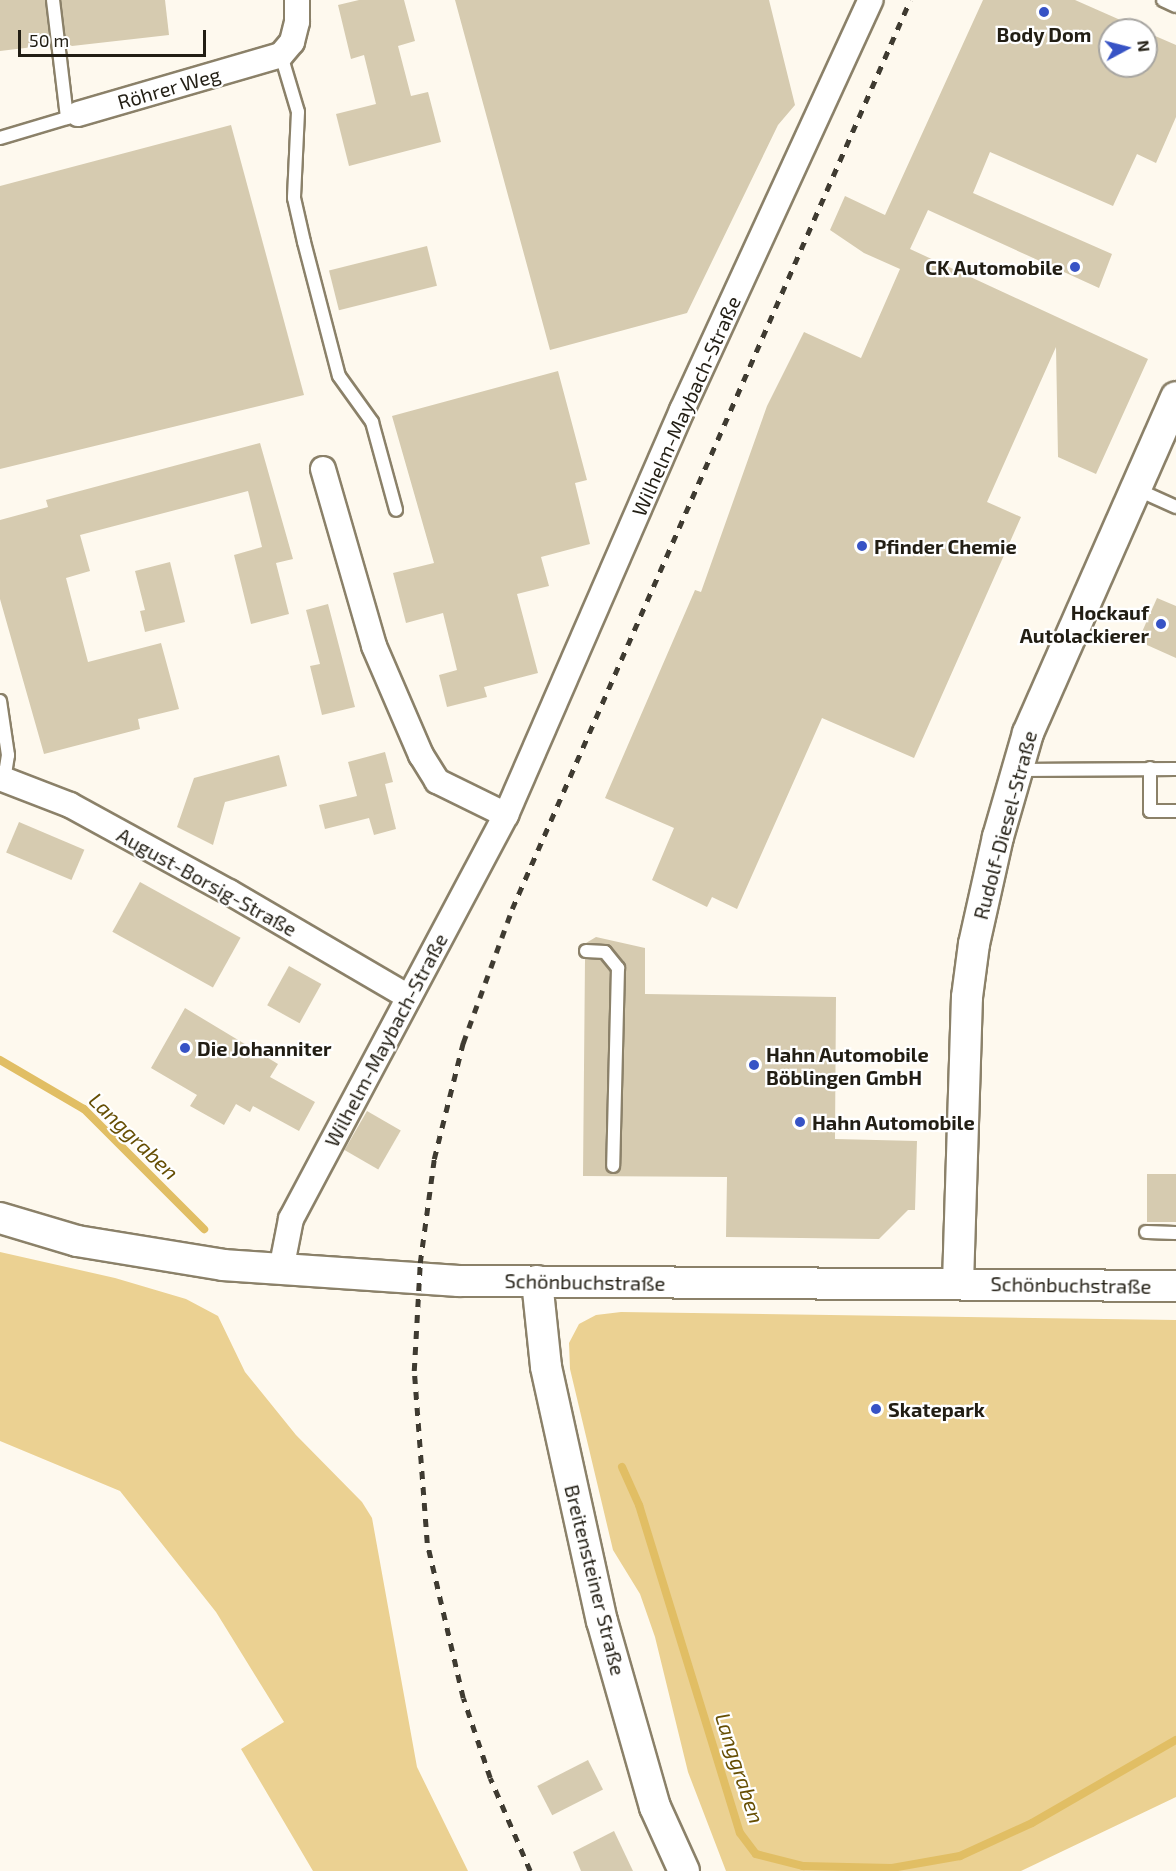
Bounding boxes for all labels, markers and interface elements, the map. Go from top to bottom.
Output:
marker: Body Dom [1037,5,1051,19]
scale bar [21,18,208,56]
north arrow [1098,18,1158,78]
place label: Body Dom [996,22,1092,46]
text: 50 m [29,29,69,51]
text: N [1134,39,1155,53]
street label: Röhrer Weg [114,62,224,114]
place label: CK Automobile [925,255,1063,279]
marker: CK Automobile [1068,260,1082,274]
street label: Wilhelm-Maybach-Straße [627,292,745,520]
place label: Pfinder Chemie [874,534,1017,558]
marker: Pfinder Chemie [855,539,869,553]
place label: Hockauf Autolackierer [1020,600,1149,647]
marker: Hockauf Autolackierer [1154,617,1168,631]
street label: Rudolf-Diesel-Straße [968,728,1042,922]
street label: August-Borsig-Straße [113,823,301,941]
street label: Wilhelm-Maybach-Straße [319,929,453,1151]
place label: Die Johanniter [197,1036,332,1060]
marker: Die Johanniter [178,1041,192,1055]
place label: Hahn Automobile Böblingen GmbH [766,1042,929,1089]
marker: Hahn Automobile Böblingen GmbH [747,1058,761,1072]
water label: Langgraben [84,1087,184,1185]
place label: Hahn Automobile [812,1110,975,1134]
marker: Hahn Automobile [793,1115,807,1129]
street label: Schönbuchstraße [504,1269,666,1295]
street label: Schönbuchstraße [990,1272,1152,1298]
place label: Skatepark [888,1397,985,1421]
marker: Skatepark [869,1402,883,1416]
street label: Breitensteiner Straße [560,1482,630,1678]
water label: Langgraben [710,1710,770,1826]

